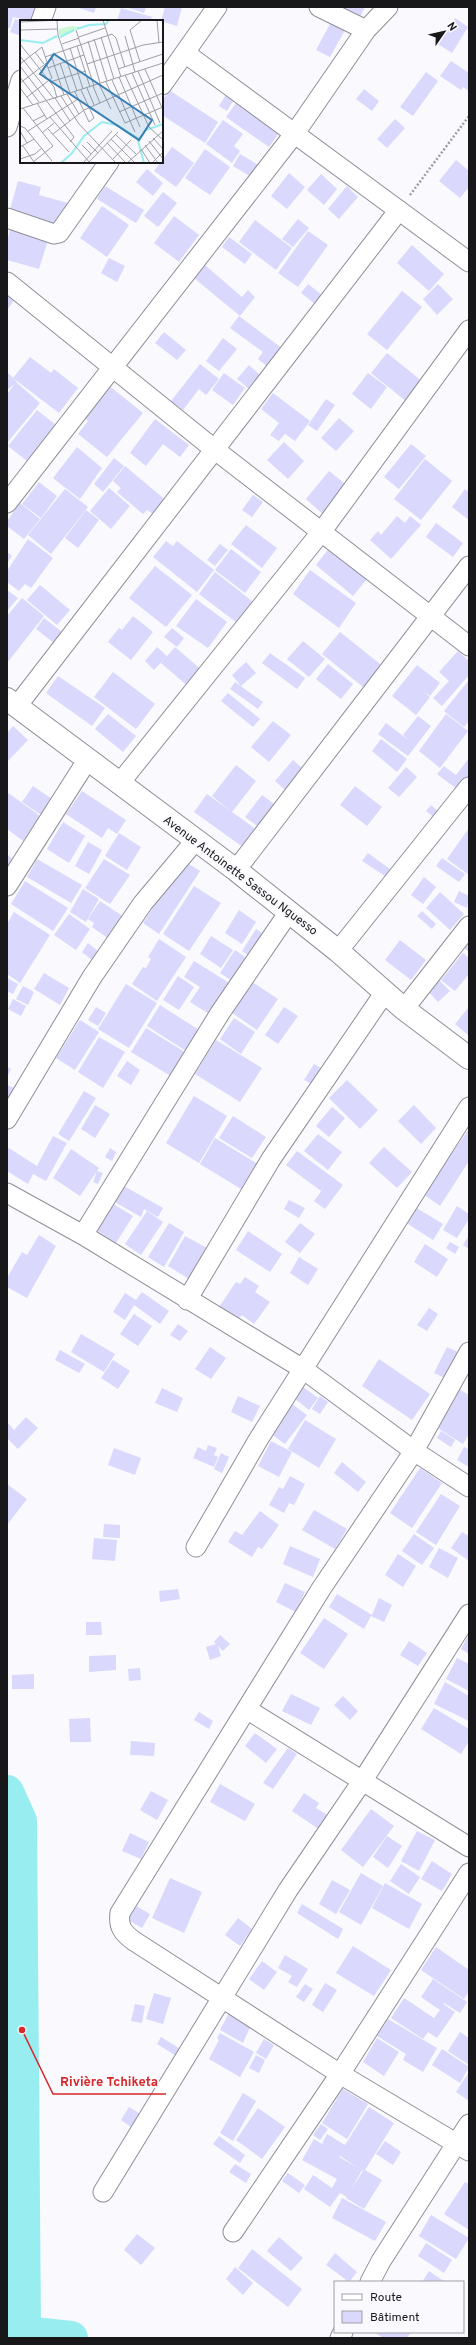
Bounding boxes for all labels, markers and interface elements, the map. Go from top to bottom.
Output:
north arrow [424,12,464,52]
inset map [20,20,163,163]
text: N [443,20,459,34]
street label: Avenue Antoinette Sassou Nguesso [159,813,321,940]
callout: Rivière Tchiketa [53,2069,166,2094]
text: Rivière Tchiketa [60,2075,158,2091]
legend [334,2281,464,2333]
text: Route [370,2290,402,2306]
text: Bâtiment [370,2310,420,2326]

